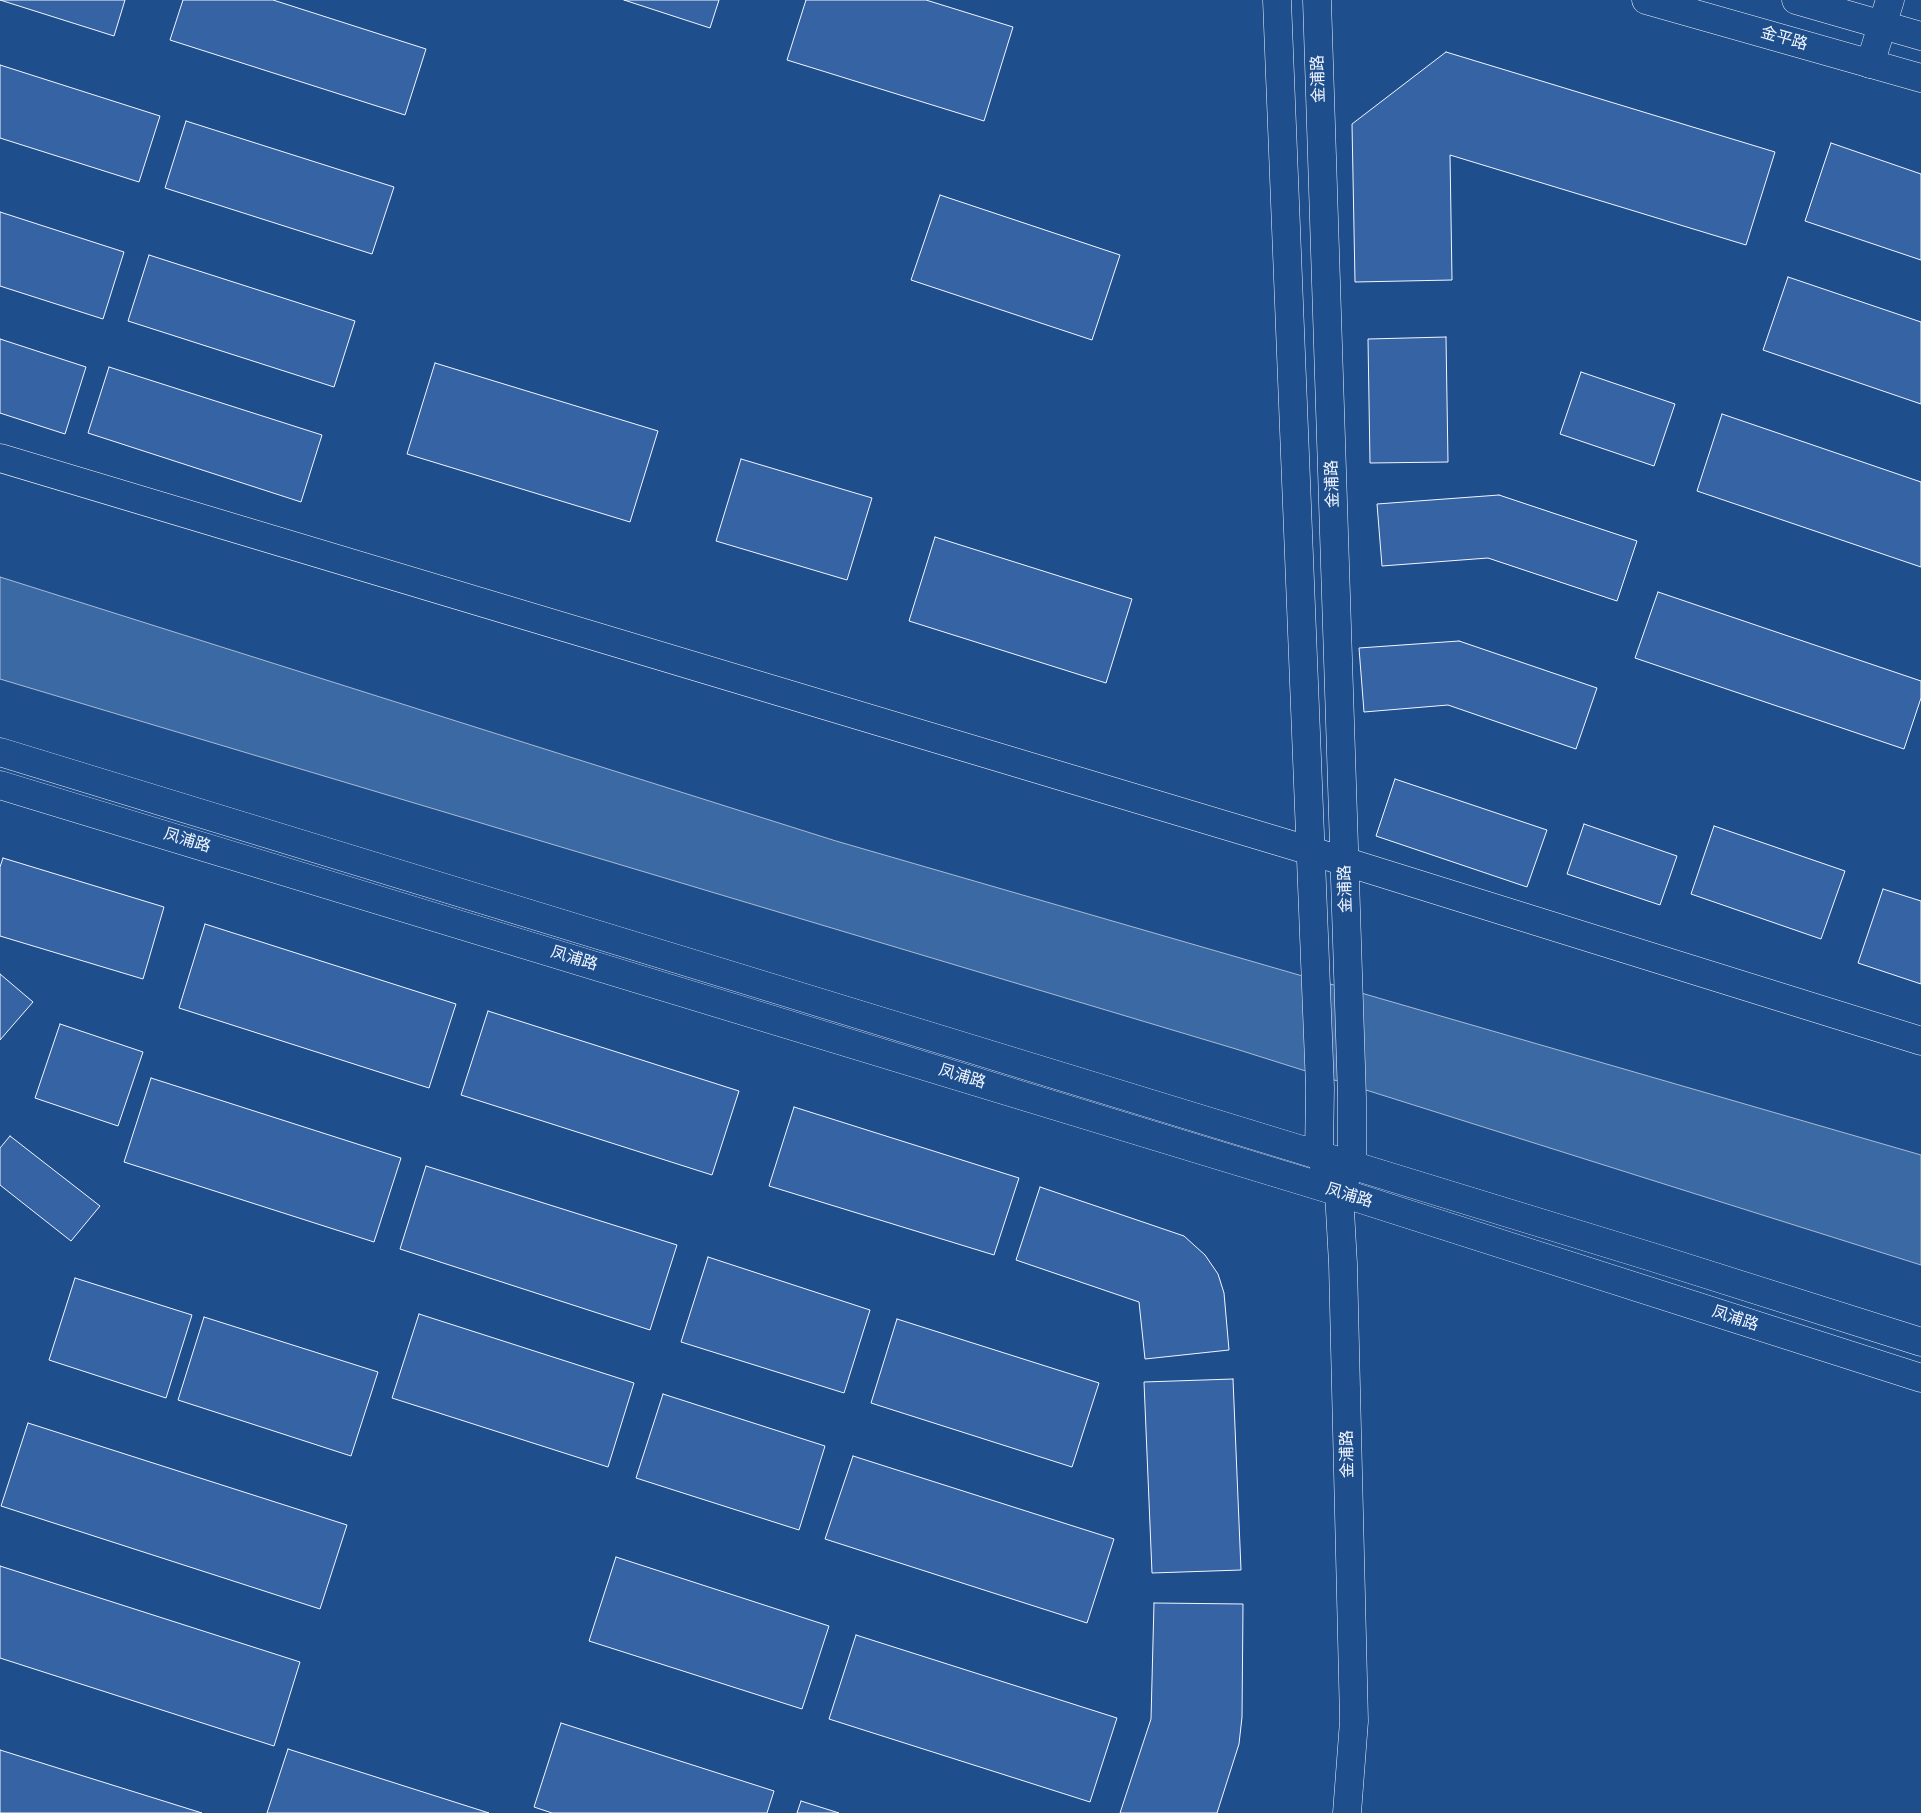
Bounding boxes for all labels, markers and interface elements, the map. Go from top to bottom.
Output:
street label: 金平路 [1758,23,1810,55]
street label: 金浦路 [1309,55,1329,103]
street label: 金浦路 [1323,460,1343,508]
street label: 凤浦路 [161,825,213,857]
street label: 金浦路 [1336,865,1356,913]
street label: 凤浦路 [548,943,600,975]
street label: 凤浦路 [936,1061,988,1093]
street label: 凤浦路 [1323,1180,1375,1212]
street label: 凤浦路 [1709,1302,1761,1336]
street label: 金浦路 [1338,1430,1358,1478]

